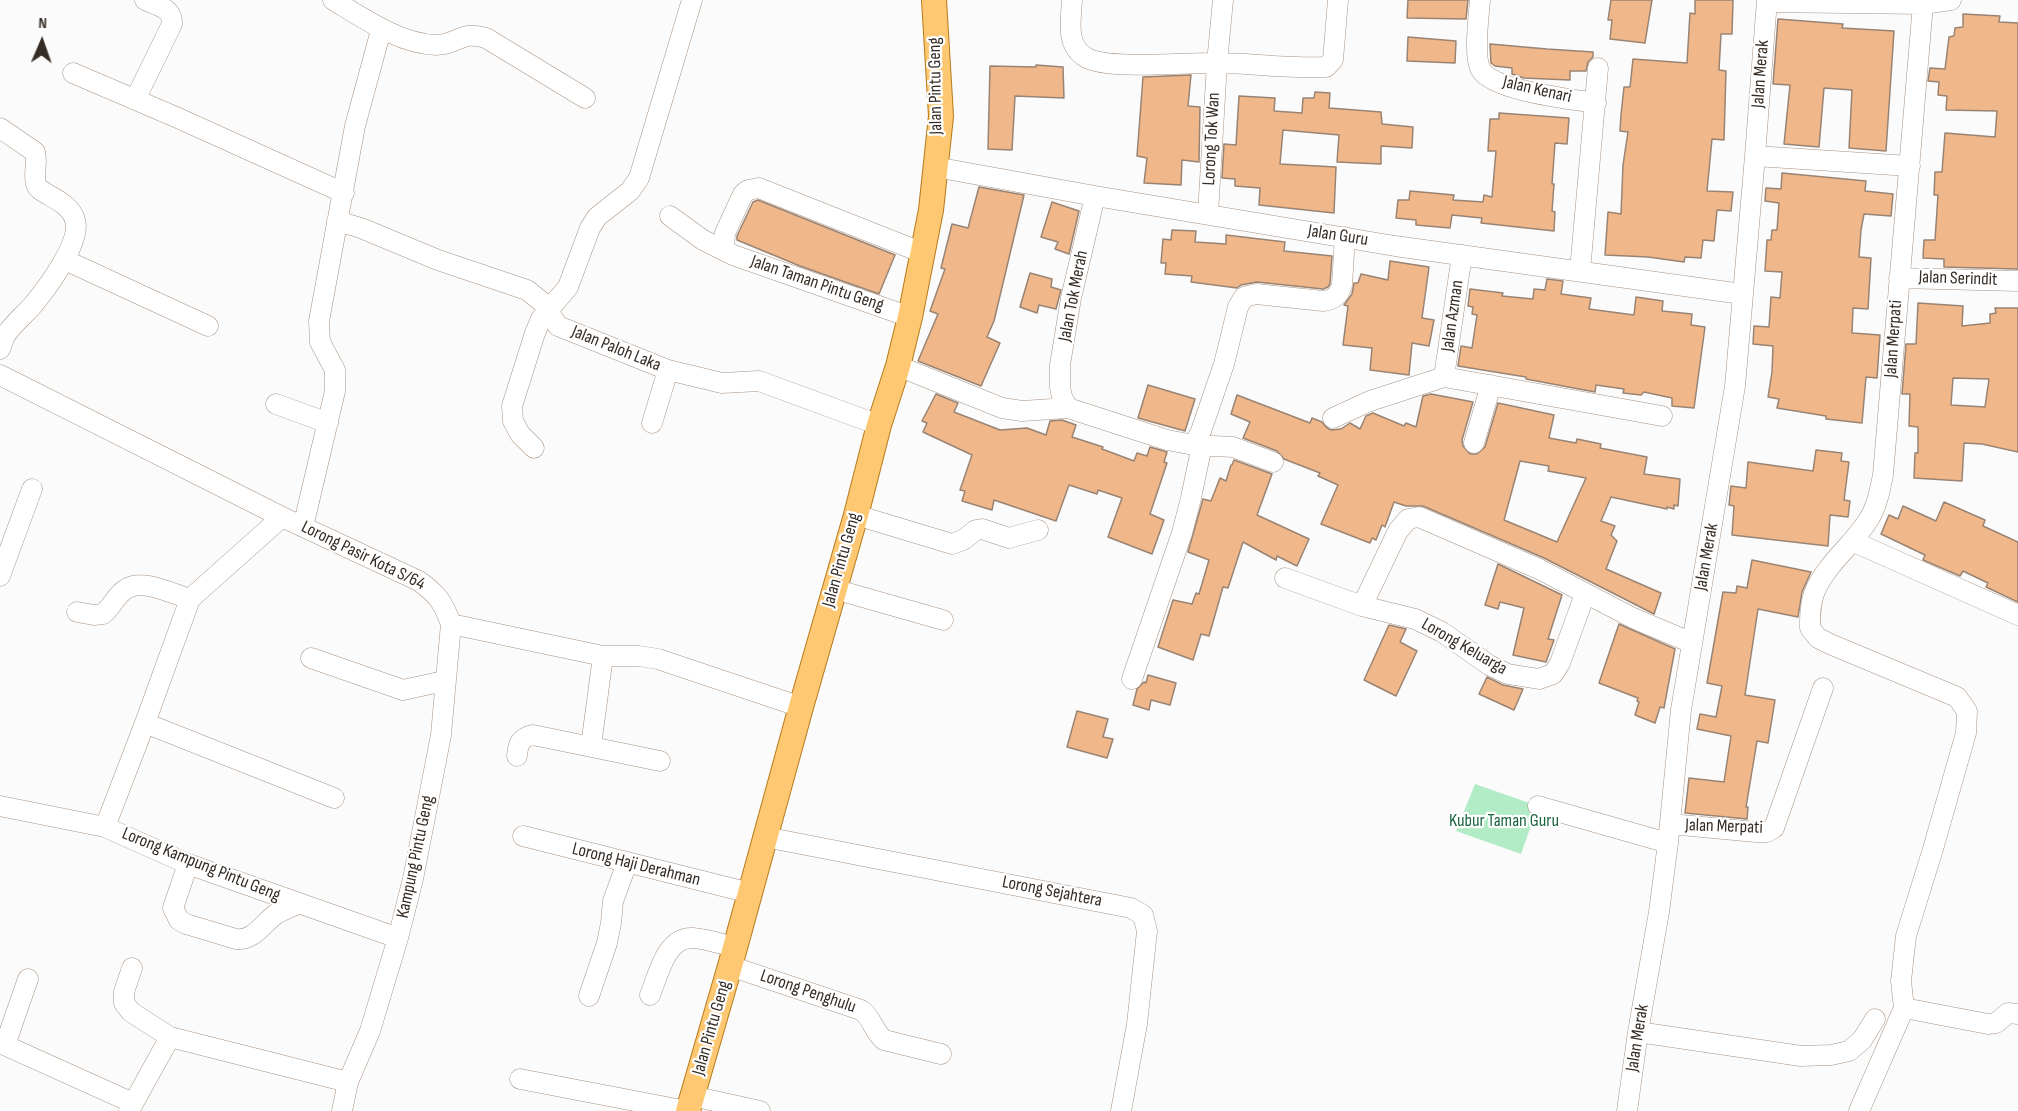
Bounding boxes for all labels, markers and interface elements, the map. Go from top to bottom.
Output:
north arrow [12,12,72,72]
text: N [38,14,47,33]
street label: Jalan Pintu Geng [924,37,948,135]
street label: Jalan Merak [1748,39,1774,109]
street label: Jalan Kenari [1501,72,1573,108]
street label: Lorong Tok Wan [1199,92,1225,186]
street label: Jalan Guru [1306,221,1370,251]
street label: Jalan Tok Merah [1055,249,1093,343]
street label: Jalan Taman Pintu Geng [748,251,886,317]
street label: Jalan Serindit [1918,267,1998,291]
street label: Jalan Azman [1437,279,1469,353]
street label: Jalan Merpati [1881,299,1907,379]
street label: Jalan Paloh Laka [568,321,664,377]
street label: Jalan Pintu Geng [818,510,866,610]
street label: Lorong Pasir Kota S/64 [297,517,429,595]
street label: Jalan Merak [1690,522,1724,592]
street label: Lorong Keluarga [1417,614,1511,680]
street label: Kampung Pintu Geng [392,794,440,920]
park label: Kubur Taman Guru [1449,810,1559,832]
street label: Jalan Merpati [1685,815,1763,839]
street label: Lorong Kampung Pintu Geng [119,823,283,907]
street label: Lorong Haji Derahman [570,839,702,891]
street label: Lorong Sejahtera [1000,872,1104,912]
street label: Lorong Penghulu [757,966,859,1018]
street label: Jalan Pintu Geng [688,978,736,1078]
street label: Jalan Merak [1622,1003,1654,1073]

